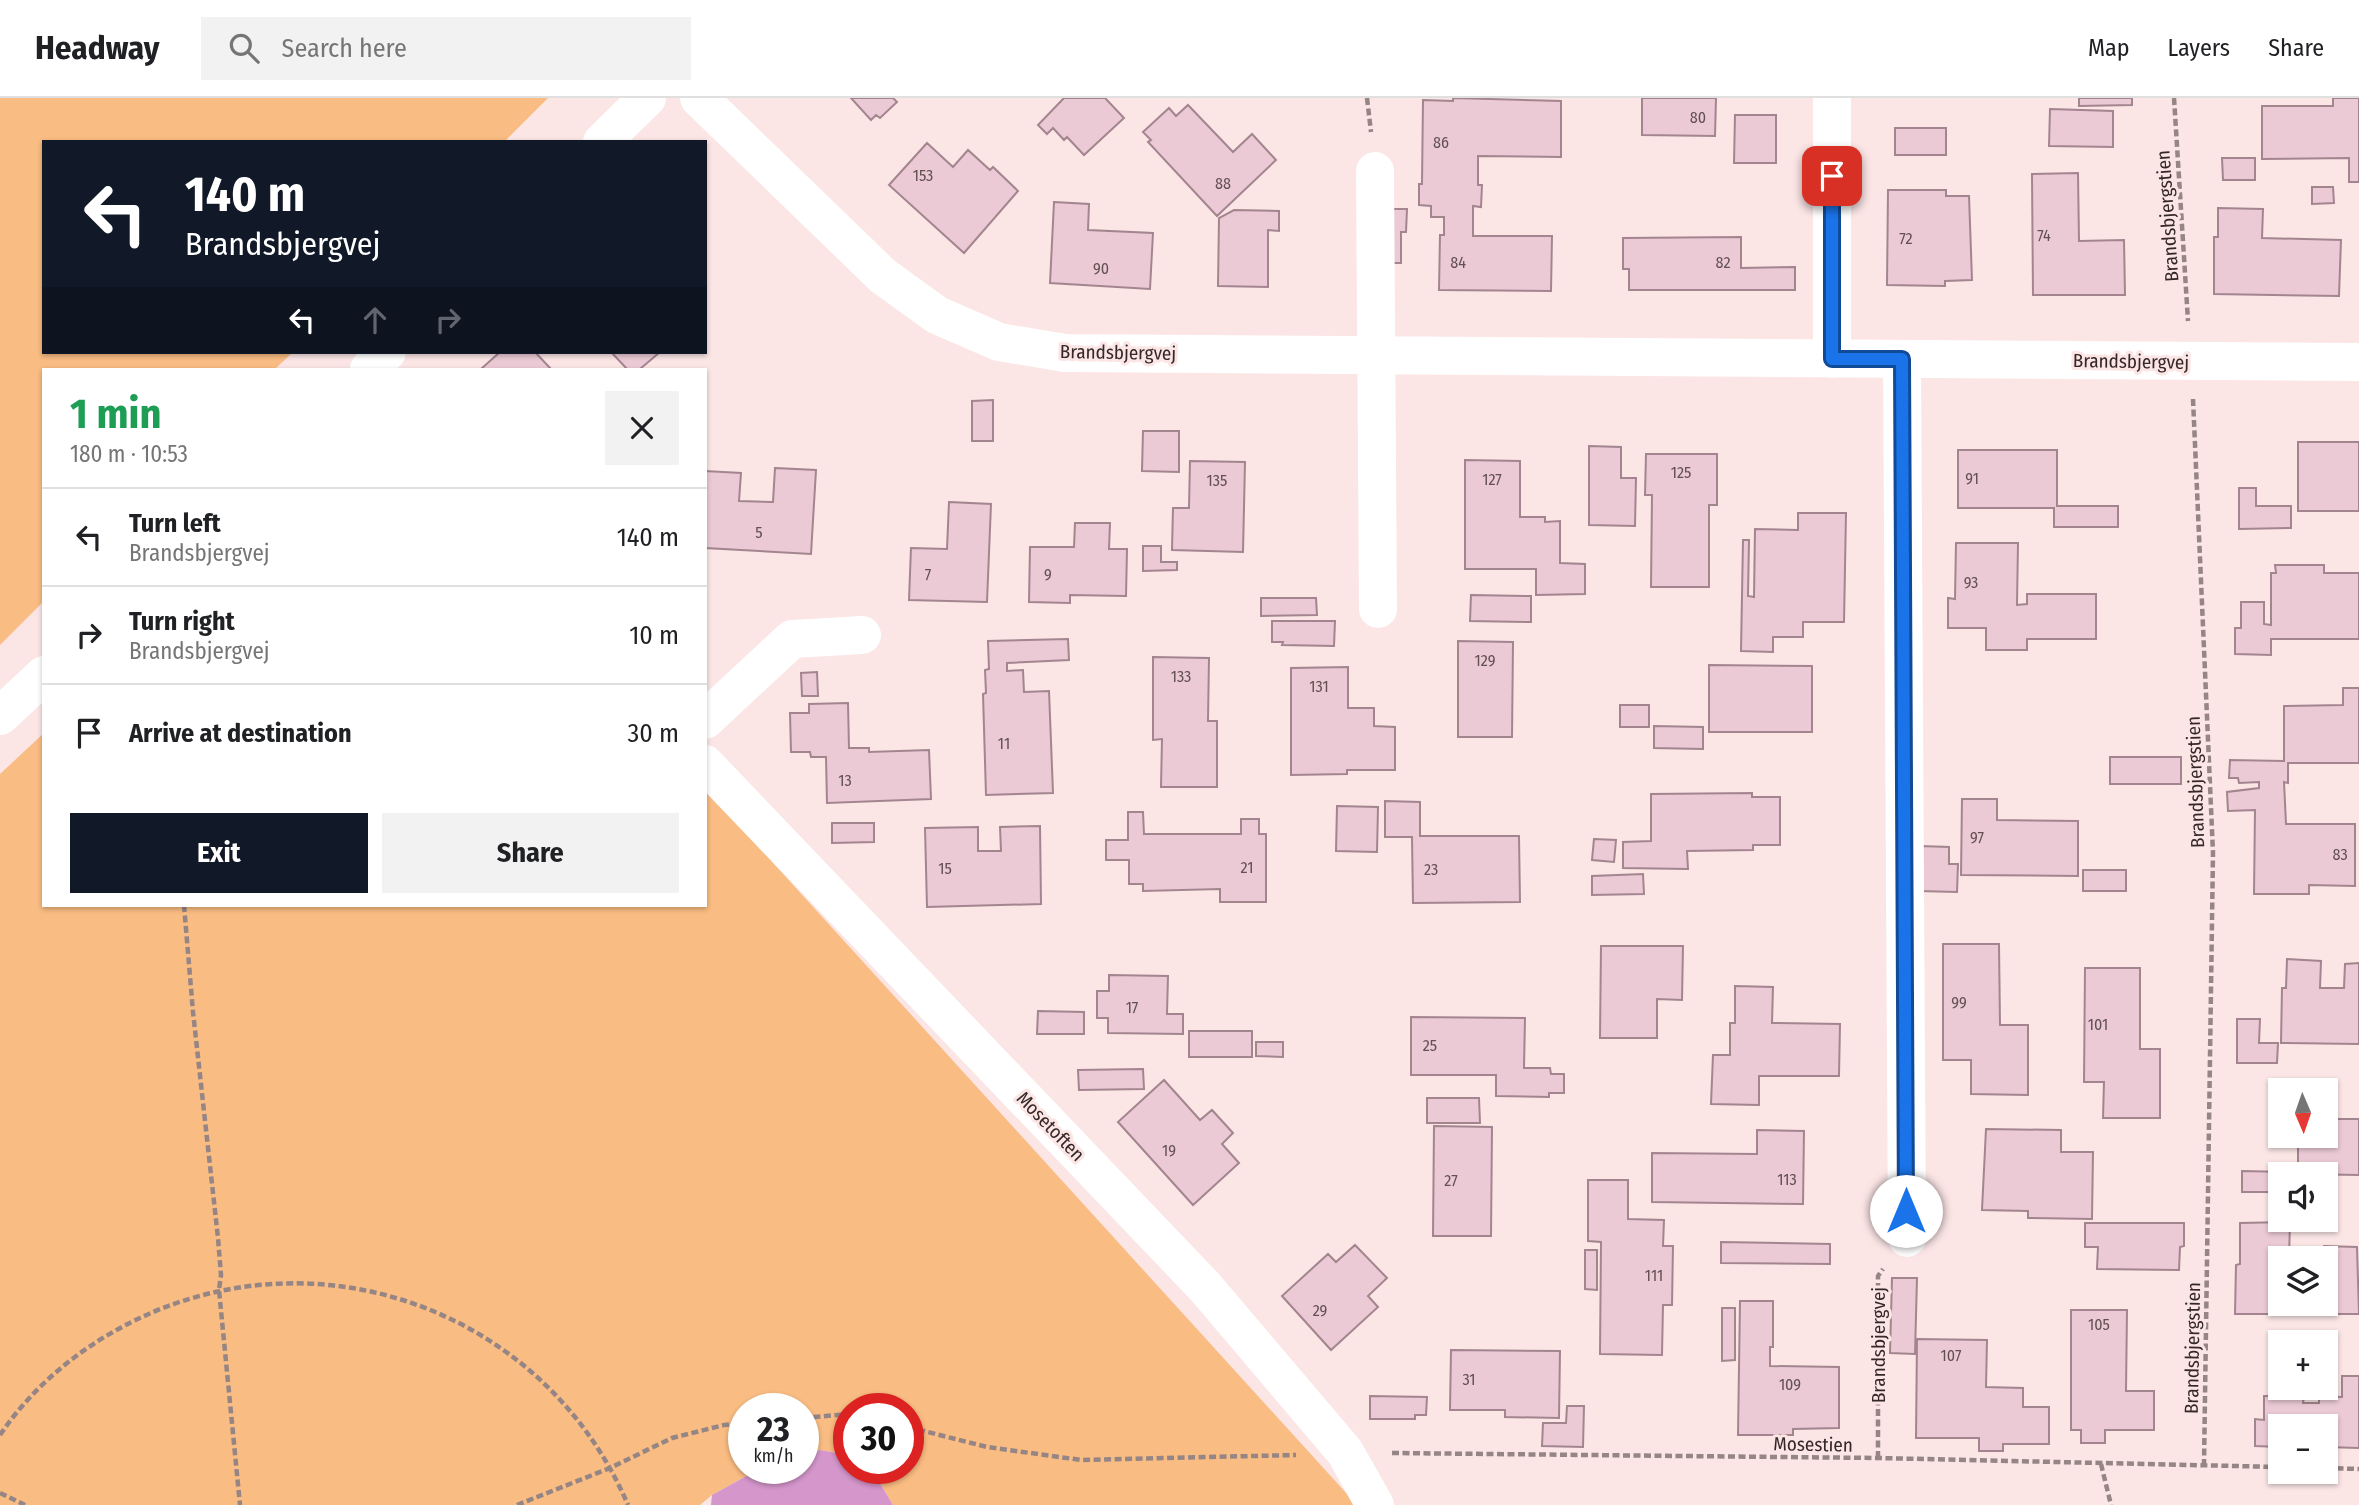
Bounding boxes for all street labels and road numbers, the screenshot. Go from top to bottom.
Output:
street label: Brandsbjergstien [2151,149,2184,283]
street label: Brandsbjergvej [1060,340,1176,365]
street label: Brandsbjergvej [2073,349,2189,374]
street label: Brandsbjergstien [2182,716,2209,848]
street label: Mosetoften [1012,1087,1090,1166]
street label: Brandsbjergstien [2180,1282,2205,1414]
street label: Brandsbjergvej [1867,1287,1890,1403]
street label: Mosestien [1773,1432,1853,1457]

